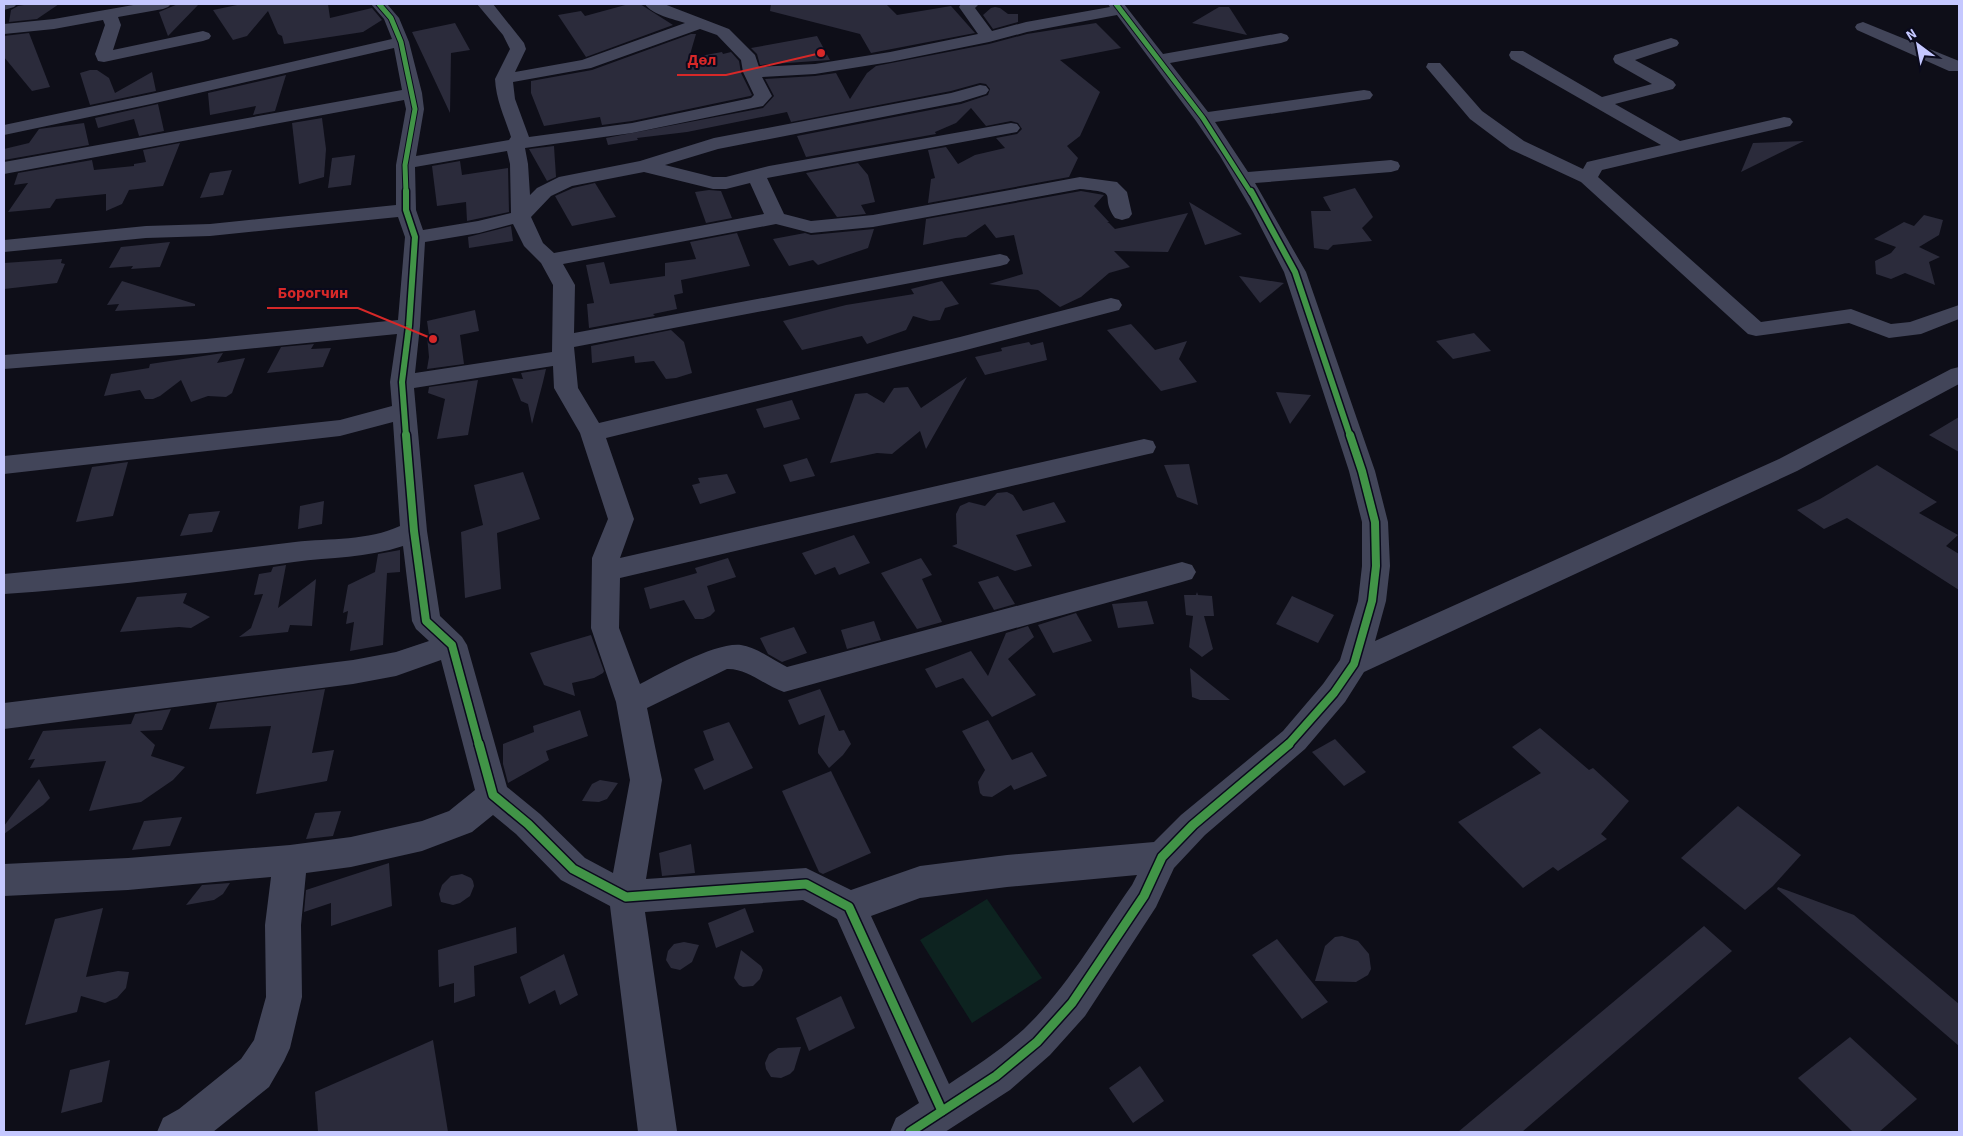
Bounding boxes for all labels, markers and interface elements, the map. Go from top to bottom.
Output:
north arrow [1893,20,1943,70]
text: N [1902,24,1921,46]
callout: Дөл [677,44,726,75]
text: Дөл [687,49,717,71]
callout: Борогчин [267,277,358,308]
text: Борогчин [278,282,348,304]

